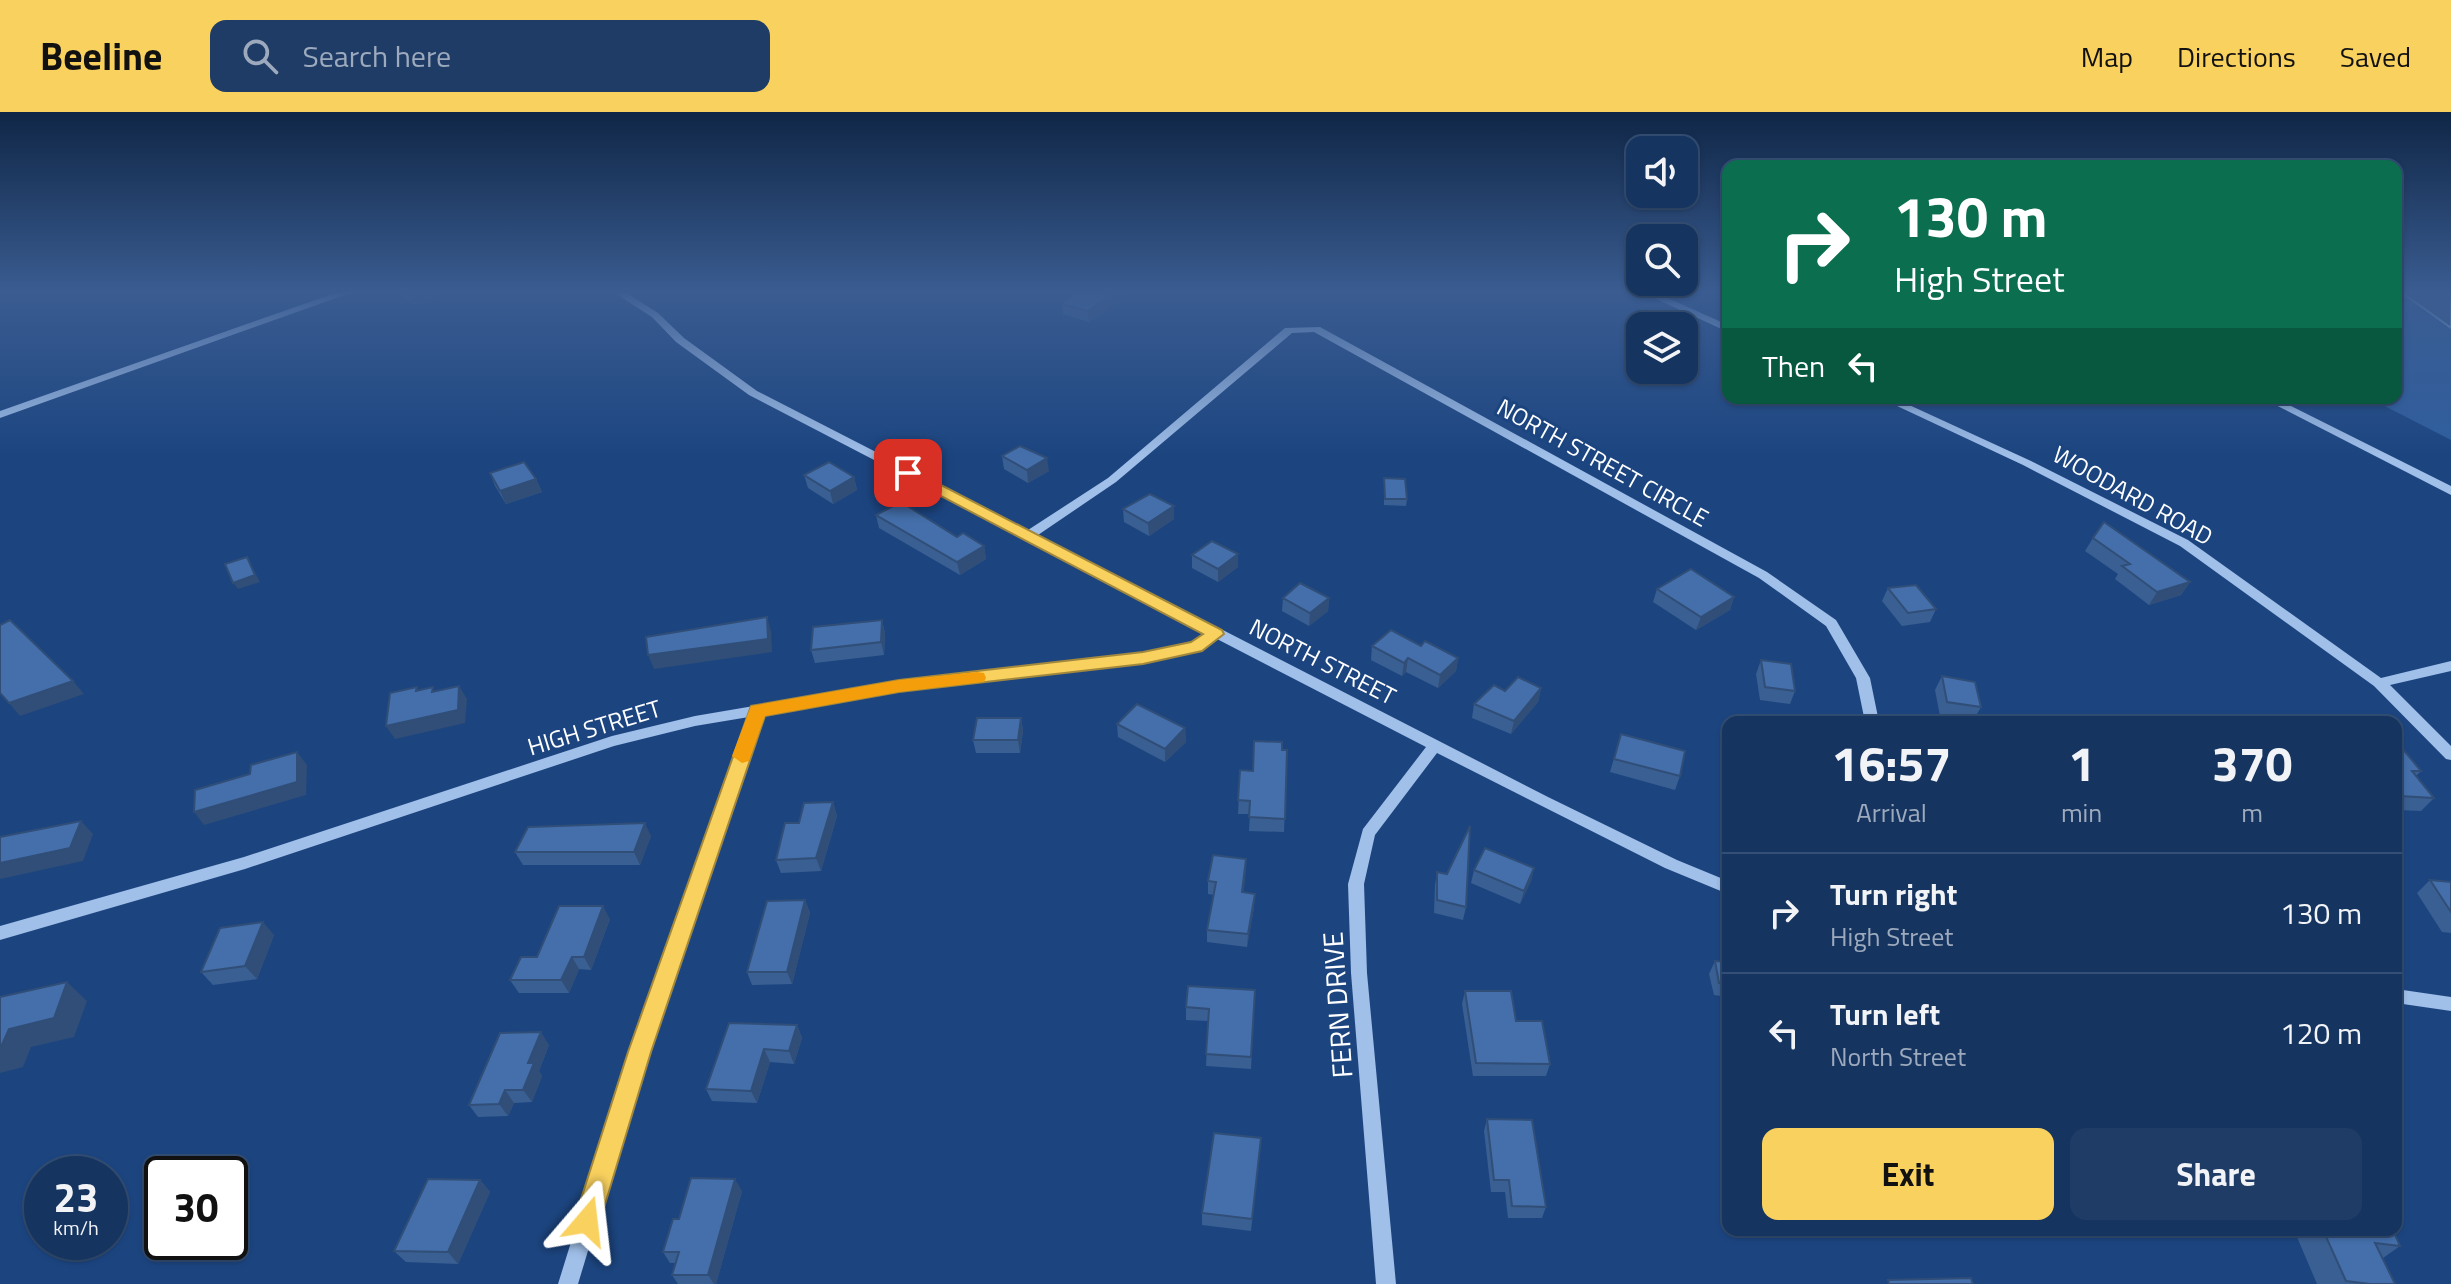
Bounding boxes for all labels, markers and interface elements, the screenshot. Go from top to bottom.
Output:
search box [210,20,770,92]
text: Beeline [40,27,162,85]
text: Search here [302,33,451,79]
icon: search [238,34,282,78]
text: Map [2081,35,2133,78]
text: Directions [2177,35,2296,78]
text: Saved [2340,35,2411,78]
map controls [1626,136,1698,384]
button: sound [1626,136,1698,208]
text: 130 m [1894,174,2047,259]
icon: right [1762,192,1866,296]
button: search [1626,224,1698,296]
text: High Street [1894,251,2065,306]
button: layers [1626,312,1698,384]
text: Then [1762,343,1825,389]
icon: left [1841,344,1885,388]
street label: NORTH STREET CIRCLE [1491,389,1715,535]
street label: WOODARD ROAD [2046,436,2220,554]
pin [874,439,942,507]
icon: arrive [886,451,930,495]
street label: NORTH STREET [1243,609,1403,714]
street label: HIGH STREET [523,690,666,764]
text: 16:57 [1832,727,1951,800]
text: 1 [2068,727,2095,800]
text: 370 [2212,727,2292,800]
text: Arrival [1856,793,1927,832]
text: min [2061,793,2102,832]
text: m [2241,793,2263,832]
text: Turn right [1830,871,1958,917]
text: 130 m [2280,890,2362,936]
icon: right [1762,891,1806,935]
text: High Street [1830,917,1953,956]
street label: FERN DRIVE [1310,930,1364,1080]
text: Turn left [1830,991,1940,1037]
text: 120 m [2280,1010,2362,1056]
icon: left [1762,1011,1806,1055]
text: North Street [1830,1037,1966,1076]
button: Exit [1762,1128,2054,1220]
button: Share [2070,1128,2362,1220]
speed limit sign: 30 [144,1156,248,1260]
text: 23 [54,1167,98,1228]
position arrow [545,1179,629,1263]
text: km/h [53,1212,99,1243]

